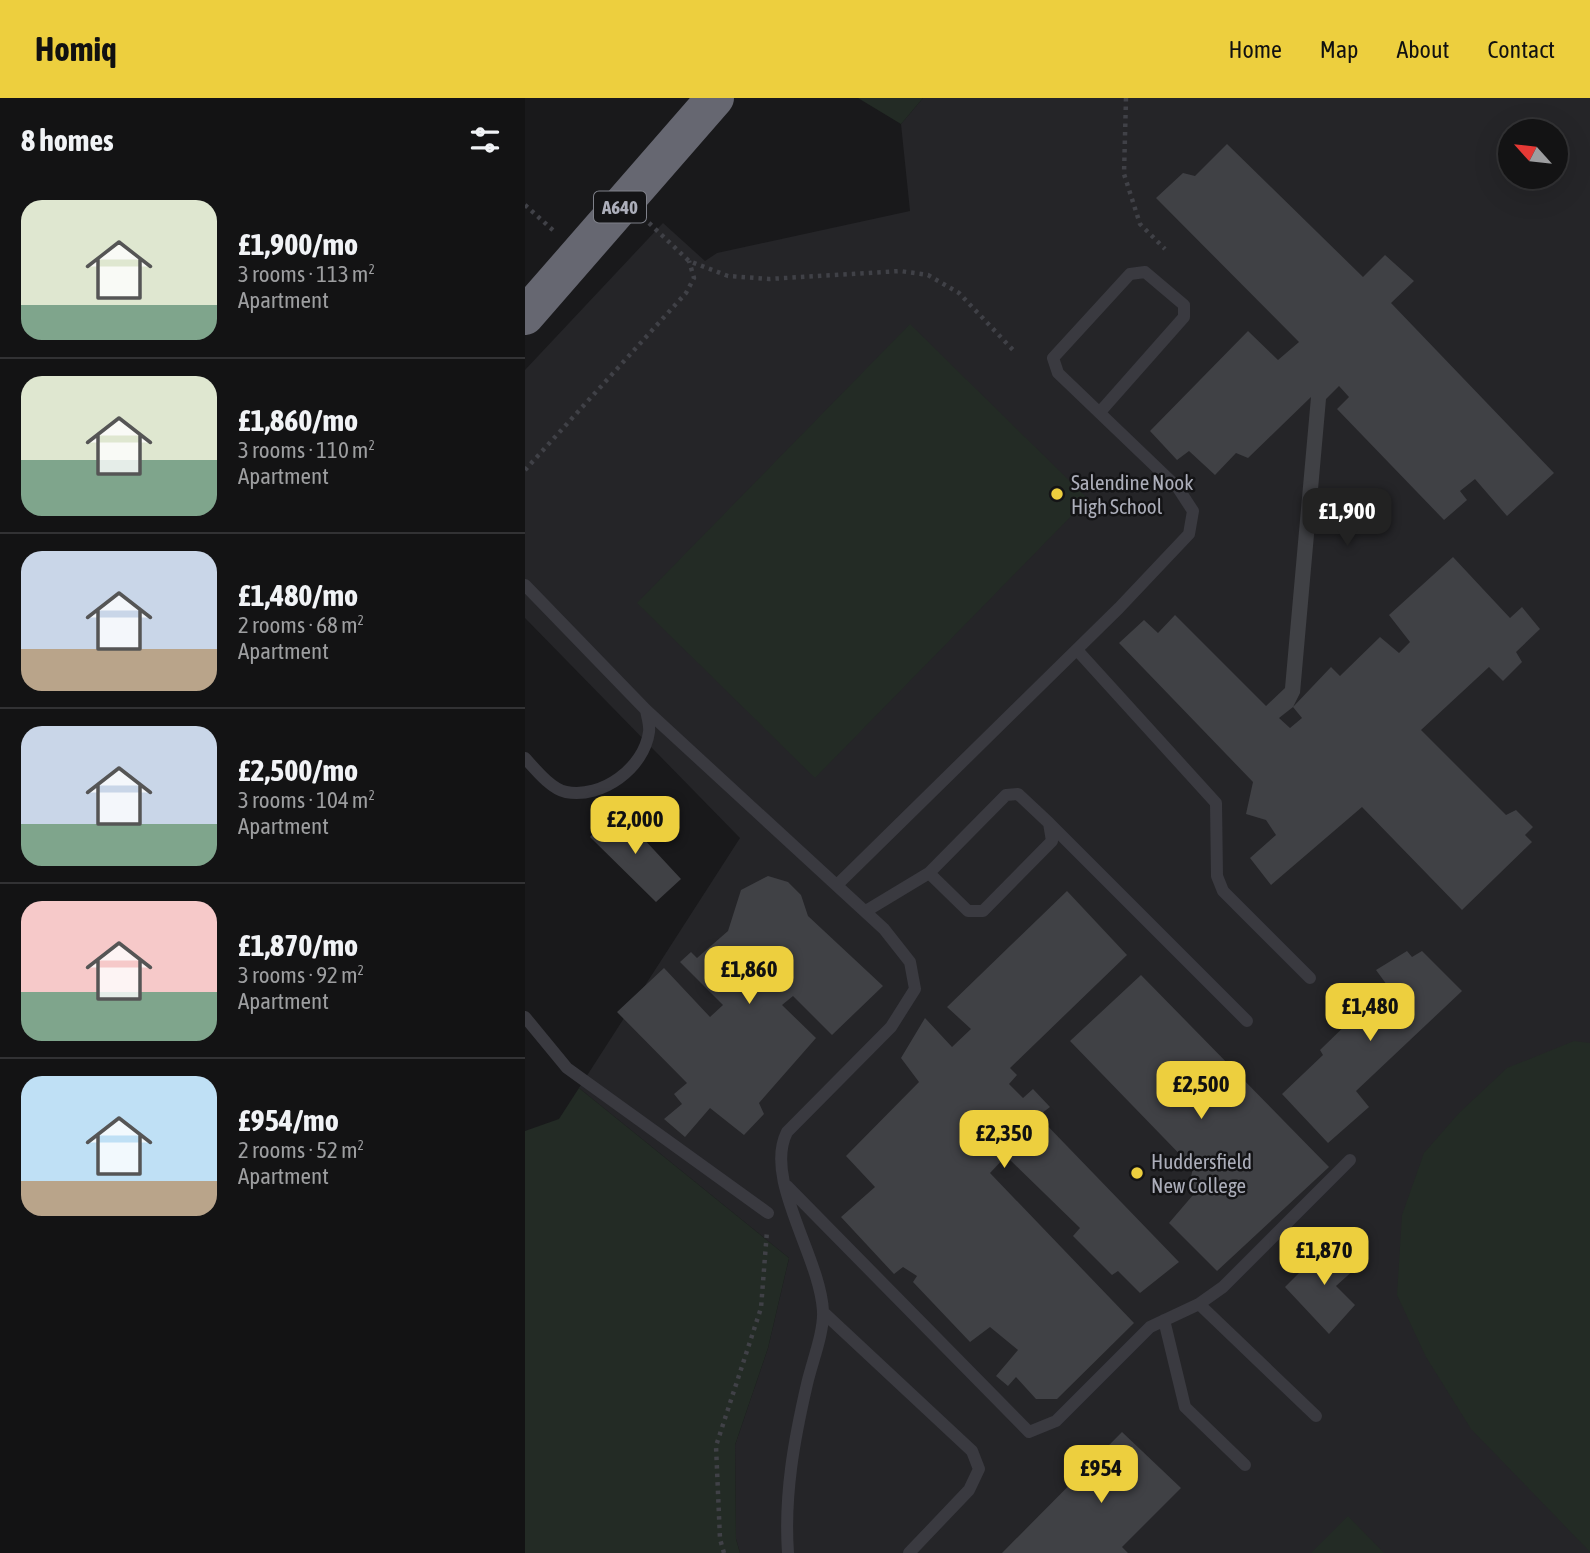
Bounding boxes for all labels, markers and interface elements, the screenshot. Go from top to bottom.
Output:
text: Homiq [35,30,117,68]
text: Home [1228,36,1282,63]
text: Map [1320,36,1358,63]
text: About [1396,36,1449,63]
text: Contact [1487,36,1555,63]
north arrow [1498,119,1568,189]
map controls [1498,119,1568,189]
icon: filters [466,121,504,159]
text: 8 homes [21,123,114,157]
road number: A640 [594,192,646,222]
text: £1,900/mo [238,227,358,261]
icon: home [77,228,161,312]
text: 3 rooms · 113 m² [238,261,375,287]
text: Apartment [238,287,329,313]
text: £1,860/mo [238,403,358,437]
icon: home [77,404,161,488]
text: 3 rooms · 110 m² [238,437,375,463]
text: Apartment [238,463,329,489]
place label: Salendine Nook High School [1071,470,1193,518]
marker: Salendine Nook High School [1049,486,1065,502]
pin: £1,900 [1290,489,1404,548]
text: £1,900 [1319,498,1376,524]
text: £1,480/mo [238,578,358,612]
icon: home [77,579,161,663]
text: 2 rooms · 68 m² [238,612,364,638]
text: Apartment [238,638,329,664]
text: £2,500/mo [238,753,358,787]
icon: home [77,754,161,838]
text: 3 rooms · 104 m² [238,787,375,813]
pin: £2,000 [578,796,692,856]
text: £2,000 [607,806,664,832]
text: Apartment [238,813,329,839]
text: £1,870/mo [238,928,358,962]
icon: home [77,929,161,1013]
pin: £1,860 [692,946,806,1006]
text: £1,860 [721,956,778,982]
text: 3 rooms · 92 m² [238,962,364,988]
pin: £1,480 [1313,984,1427,1043]
text: Apartment [238,988,329,1014]
text: £1,480 [1342,993,1399,1019]
pin: £2,500 [1144,1062,1258,1121]
text: £2,500 [1173,1071,1230,1097]
text: £954/mo [238,1103,339,1137]
icon: home [77,1104,161,1188]
pin: £2,350 [947,1110,1061,1170]
text: £2,350 [976,1120,1033,1146]
text: 2 rooms · 52 m² [238,1137,364,1163]
place label: Huddersfield New College [1151,1149,1252,1197]
text: Apartment [238,1163,329,1189]
marker: Huddersfield New College [1129,1165,1145,1181]
pin: £1,870 [1267,1228,1381,1287]
text: £1,870 [1296,1237,1353,1263]
pin: £954 [1060,1446,1142,1505]
text: £954 [1080,1455,1122,1481]

